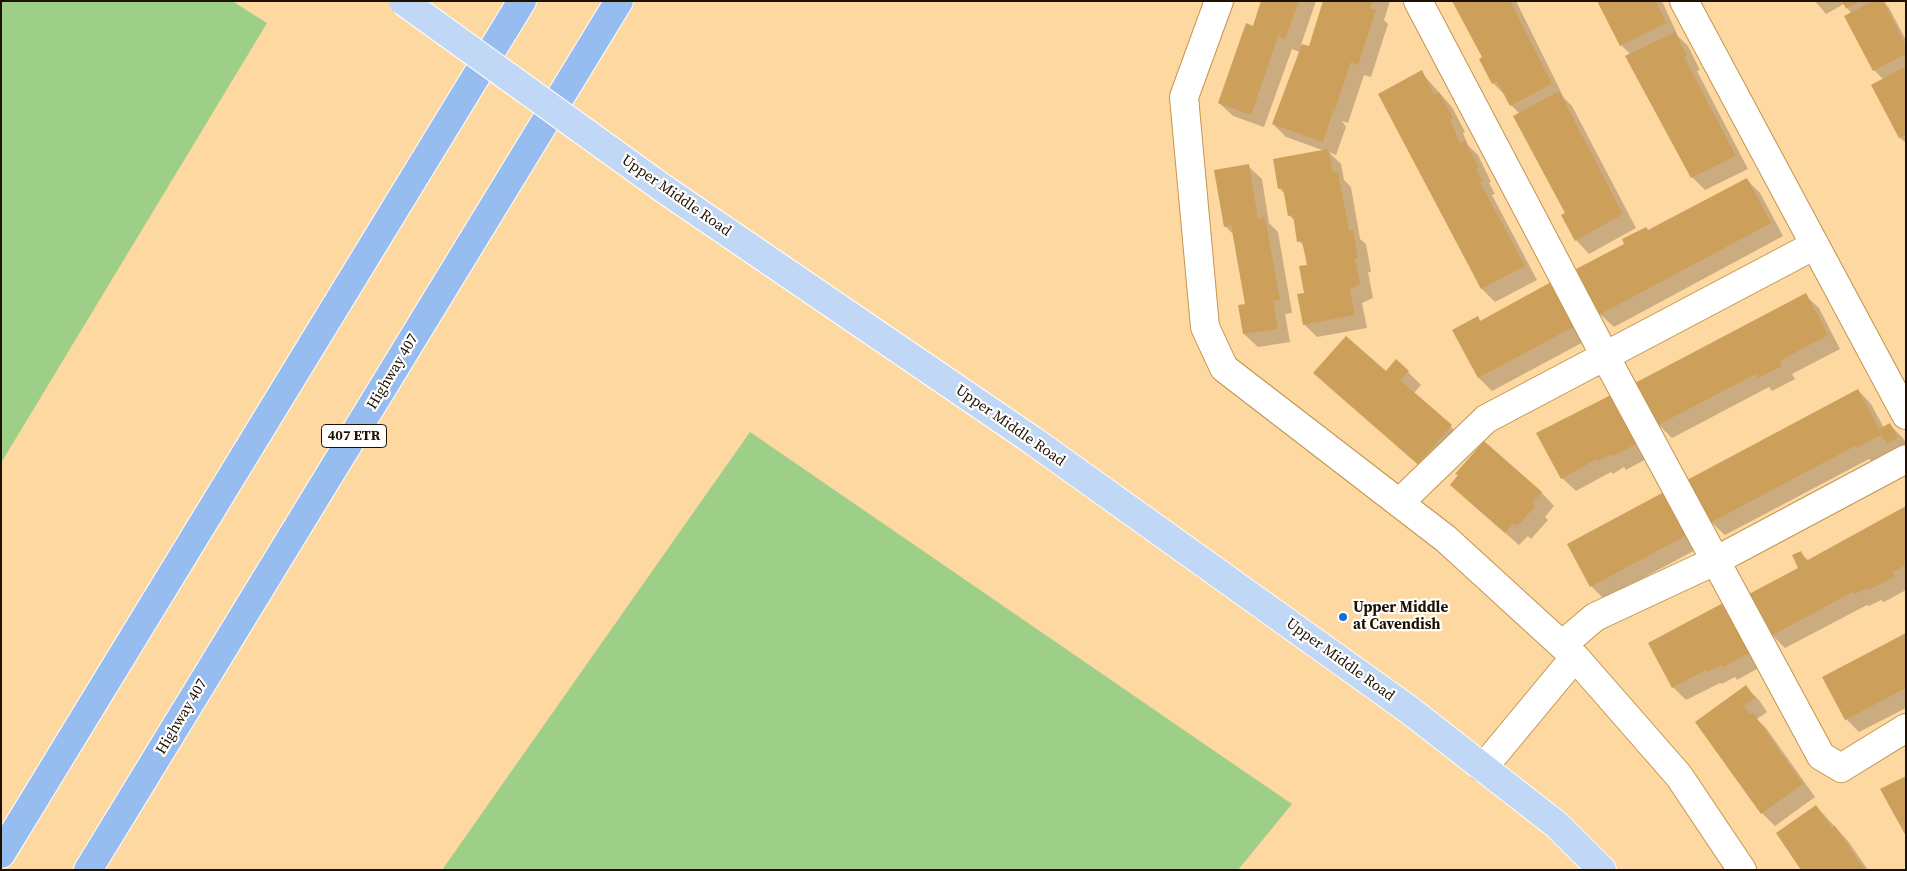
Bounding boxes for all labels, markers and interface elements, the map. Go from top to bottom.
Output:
street label: Upper Middle Road [618,151,734,241]
street label: Highway 407 [363,331,423,413]
street label: Upper Middle Road [952,381,1068,471]
road number: 407 ETR [322,424,386,448]
place label: Upper Middle at Cavendish [1353,599,1448,634]
marker: Upper Middle at Cavendish [1337,611,1349,623]
street label: Upper Middle Road [1282,615,1398,705]
street label: Highway 407 [152,676,212,758]

